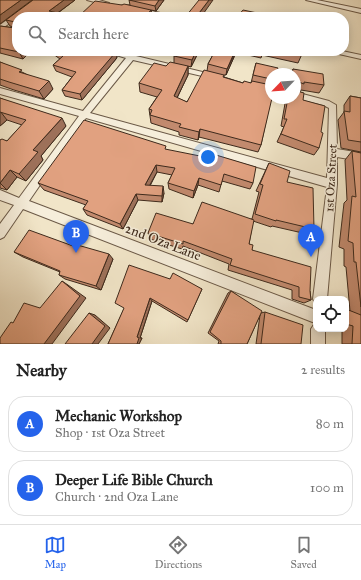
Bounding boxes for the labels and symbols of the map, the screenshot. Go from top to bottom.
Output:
north arrow [265,68,301,104]
street label: 1st Oza Street [322,143,340,212]
your location [198,147,218,167]
pin: B [63,220,89,253]
street label: 2nd Oza Lane [122,220,204,264]
pin: A [298,224,324,257]

